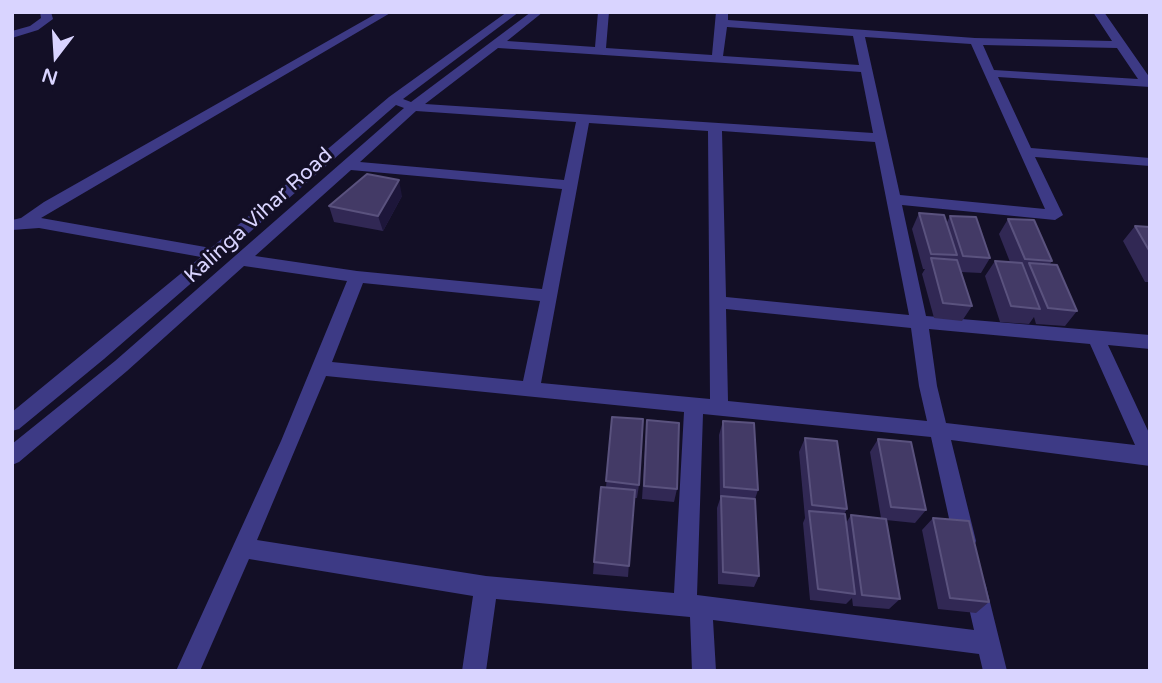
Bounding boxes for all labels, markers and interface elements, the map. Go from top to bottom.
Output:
north arrow [21,21,91,91]
text: N [39,63,60,89]
street label: Kalinga Vihar Road [180,143,338,289]

